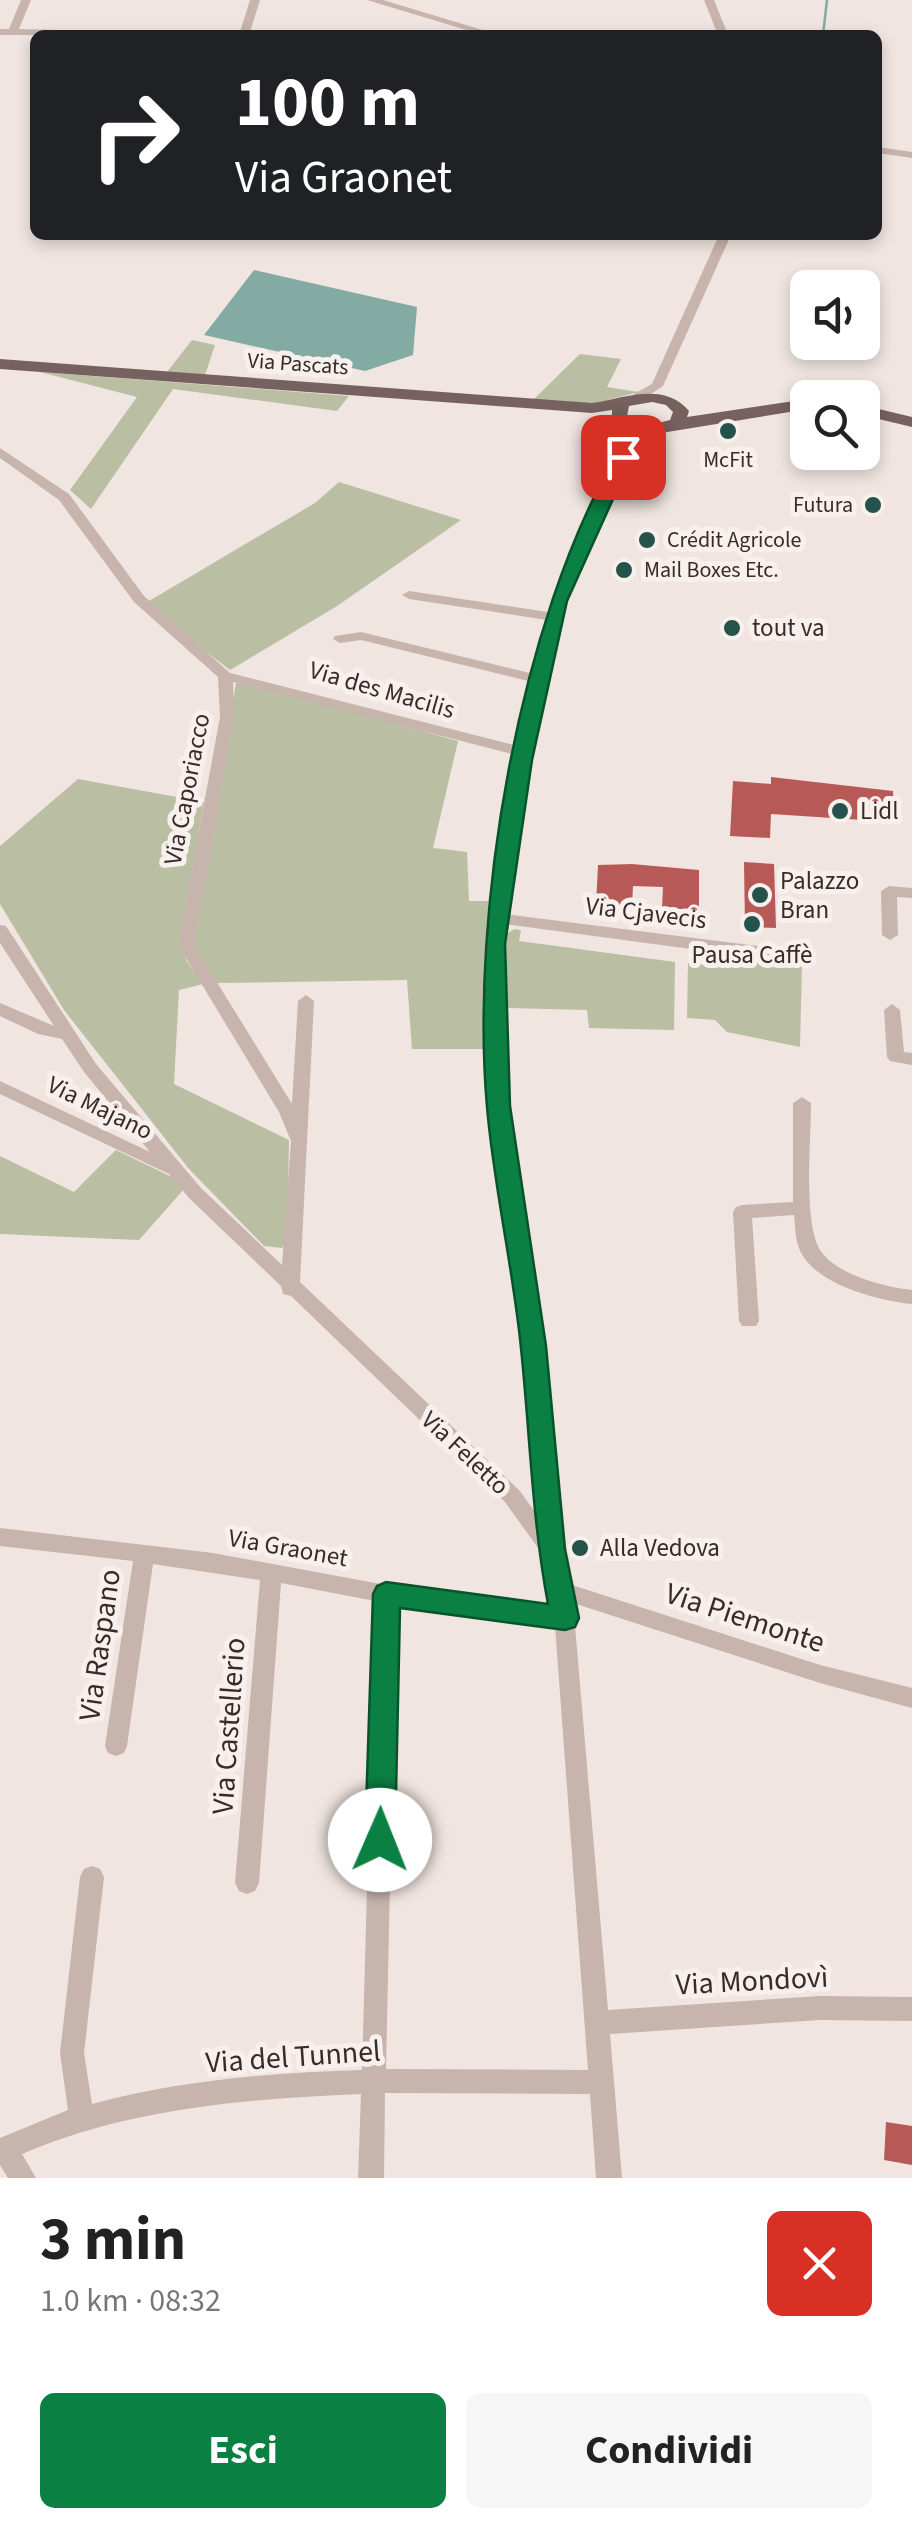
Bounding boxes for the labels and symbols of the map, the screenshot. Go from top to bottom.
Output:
street label: Via Pascats [246,345,350,383]
pin [581,415,666,500]
marker: McFit [717,420,739,442]
place label: McFit [703,444,753,476]
place label: Futura [793,489,853,521]
marker: Futura [862,494,884,516]
place label: Crédit Agricole [667,524,802,556]
marker: Crédit Agricole [636,529,658,551]
place label: Mail Boxes Etc. [644,554,779,586]
marker: Mail Boxes Etc. [613,559,635,581]
place label: tout va [752,610,824,646]
marker: tout va [721,617,743,639]
street label: Via des Macilis [305,652,459,728]
street label: Via Caporiacco [155,710,219,868]
place label: Lidl [860,793,899,829]
marker: Lidl [829,800,851,822]
place label: Palazzo Bran [780,863,859,928]
marker: Palazzo Bran [749,884,771,906]
street label: Via Cjavecis [583,888,709,938]
marker: Pausa Caffè [741,913,763,935]
place label: Pausa Caffè [692,937,812,973]
street label: Via Majano [41,1067,159,1149]
street label: Via Feletto [413,1403,517,1503]
street label: Via Graonet [226,1520,351,1576]
place label: Alla Vedova [600,1530,720,1566]
marker: Alla Vedova [569,1537,591,1559]
street label: Via Raspano [68,1566,132,1724]
street label: Via Piemonte [660,1572,830,1664]
street label: Via Castellerio [201,1636,257,1816]
position arrow [328,1788,432,1892]
street label: Via Mondovì [675,1956,829,2006]
street label: Via del Tunnel [204,2029,382,2085]

